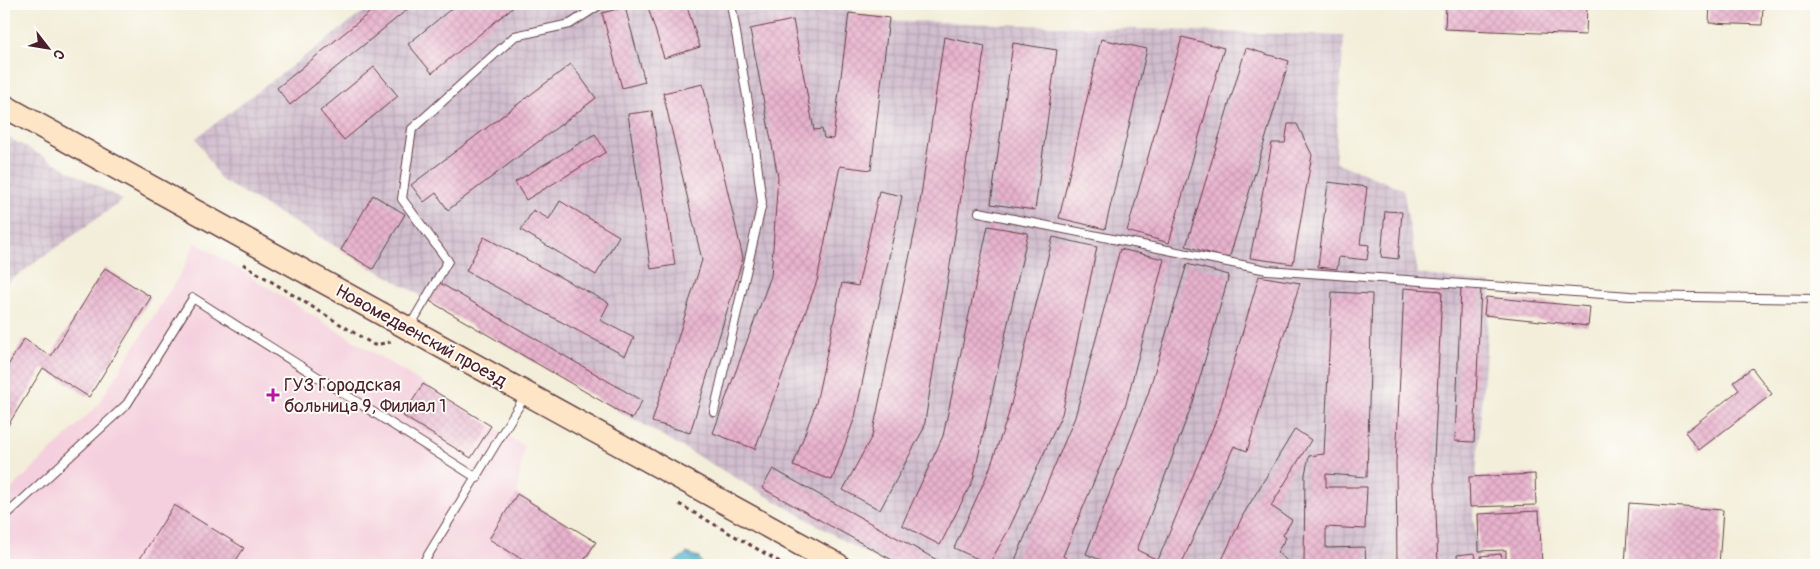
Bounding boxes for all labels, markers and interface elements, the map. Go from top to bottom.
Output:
north arrow [22,22,72,72]
text: С [49,46,68,63]
street label: Новомедвенский проезд [331,279,511,393]
place label: ГУЗ Городская больница 9, Филиал 1 [284,374,446,418]
marker: ГУЗ Городская больница 9, Филиал 1 [266,388,280,402]

